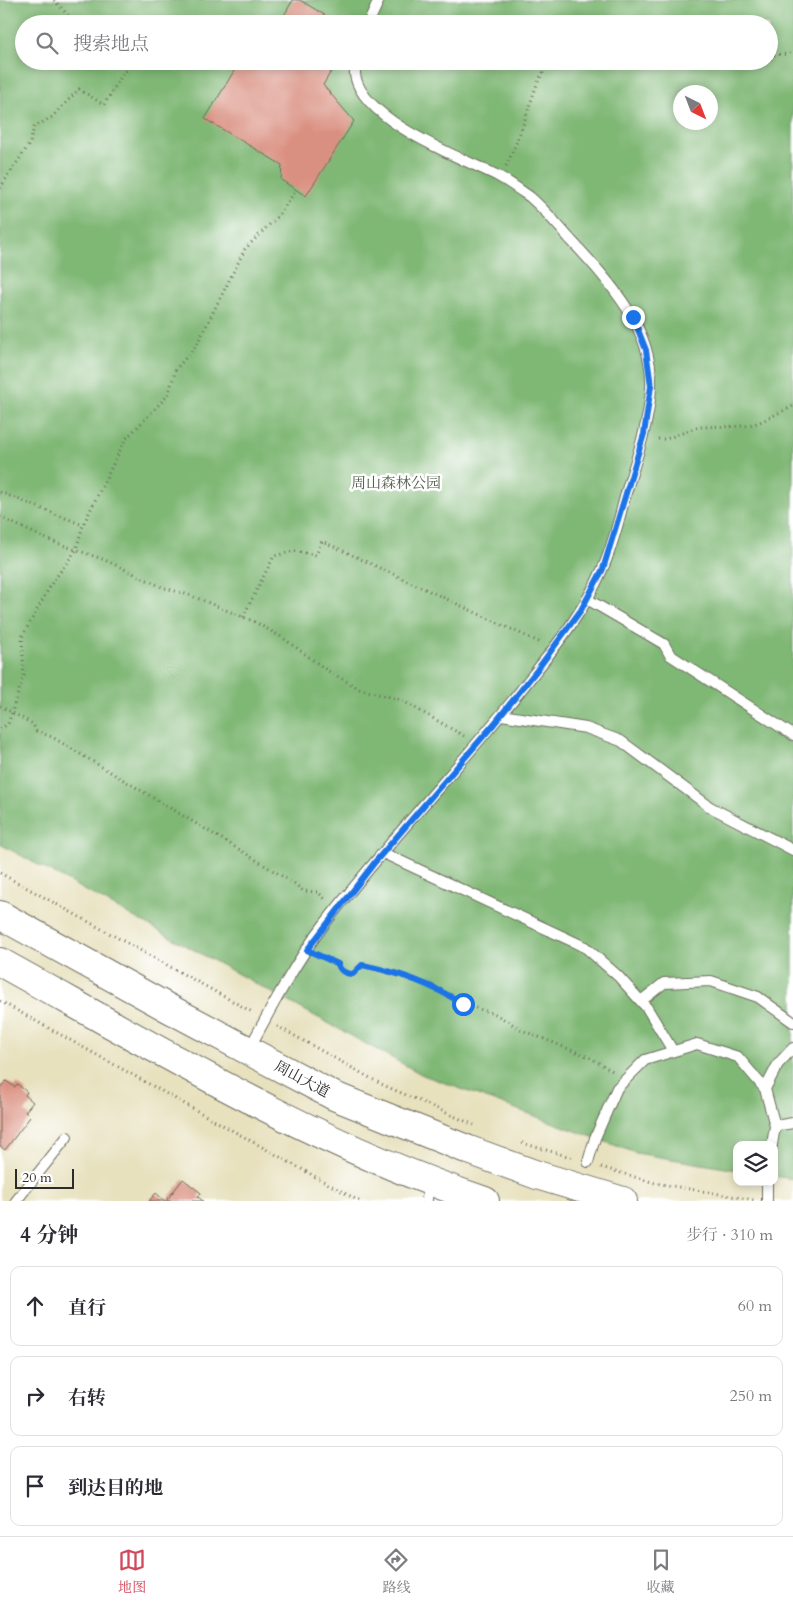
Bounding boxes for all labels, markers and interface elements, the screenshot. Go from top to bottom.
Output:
search box [15,15,778,70]
icon: search [33,29,61,57]
text: 搜索地点 [73,31,149,57]
north arrow [673,85,718,130]
route end [622,306,645,329]
park label: 周山森林公园 [351,473,441,493]
route start [452,993,475,1016]
street label: 周山大道 [271,1056,333,1102]
map controls [733,1141,778,1186]
button: layers [733,1141,778,1186]
scale bar [15,1166,74,1189]
text: 20 m [22,1168,52,1187]
text: 4 分钟 [20,1221,78,1250]
text: 步行 · 310 m [686,1224,773,1246]
icon: ahead [21,1292,49,1320]
text: 直行 [68,1295,106,1321]
text: 60 m [738,1295,772,1317]
icon: right [21,1382,49,1410]
text: 右转 [68,1385,106,1411]
text: 250 m [730,1385,772,1407]
icon: arrive [21,1472,49,1500]
text: 到达目的地 [68,1475,163,1501]
tab: 地图 [118,1546,146,1597]
tab: 路线 [382,1546,410,1597]
tab: 收藏 [647,1546,675,1597]

